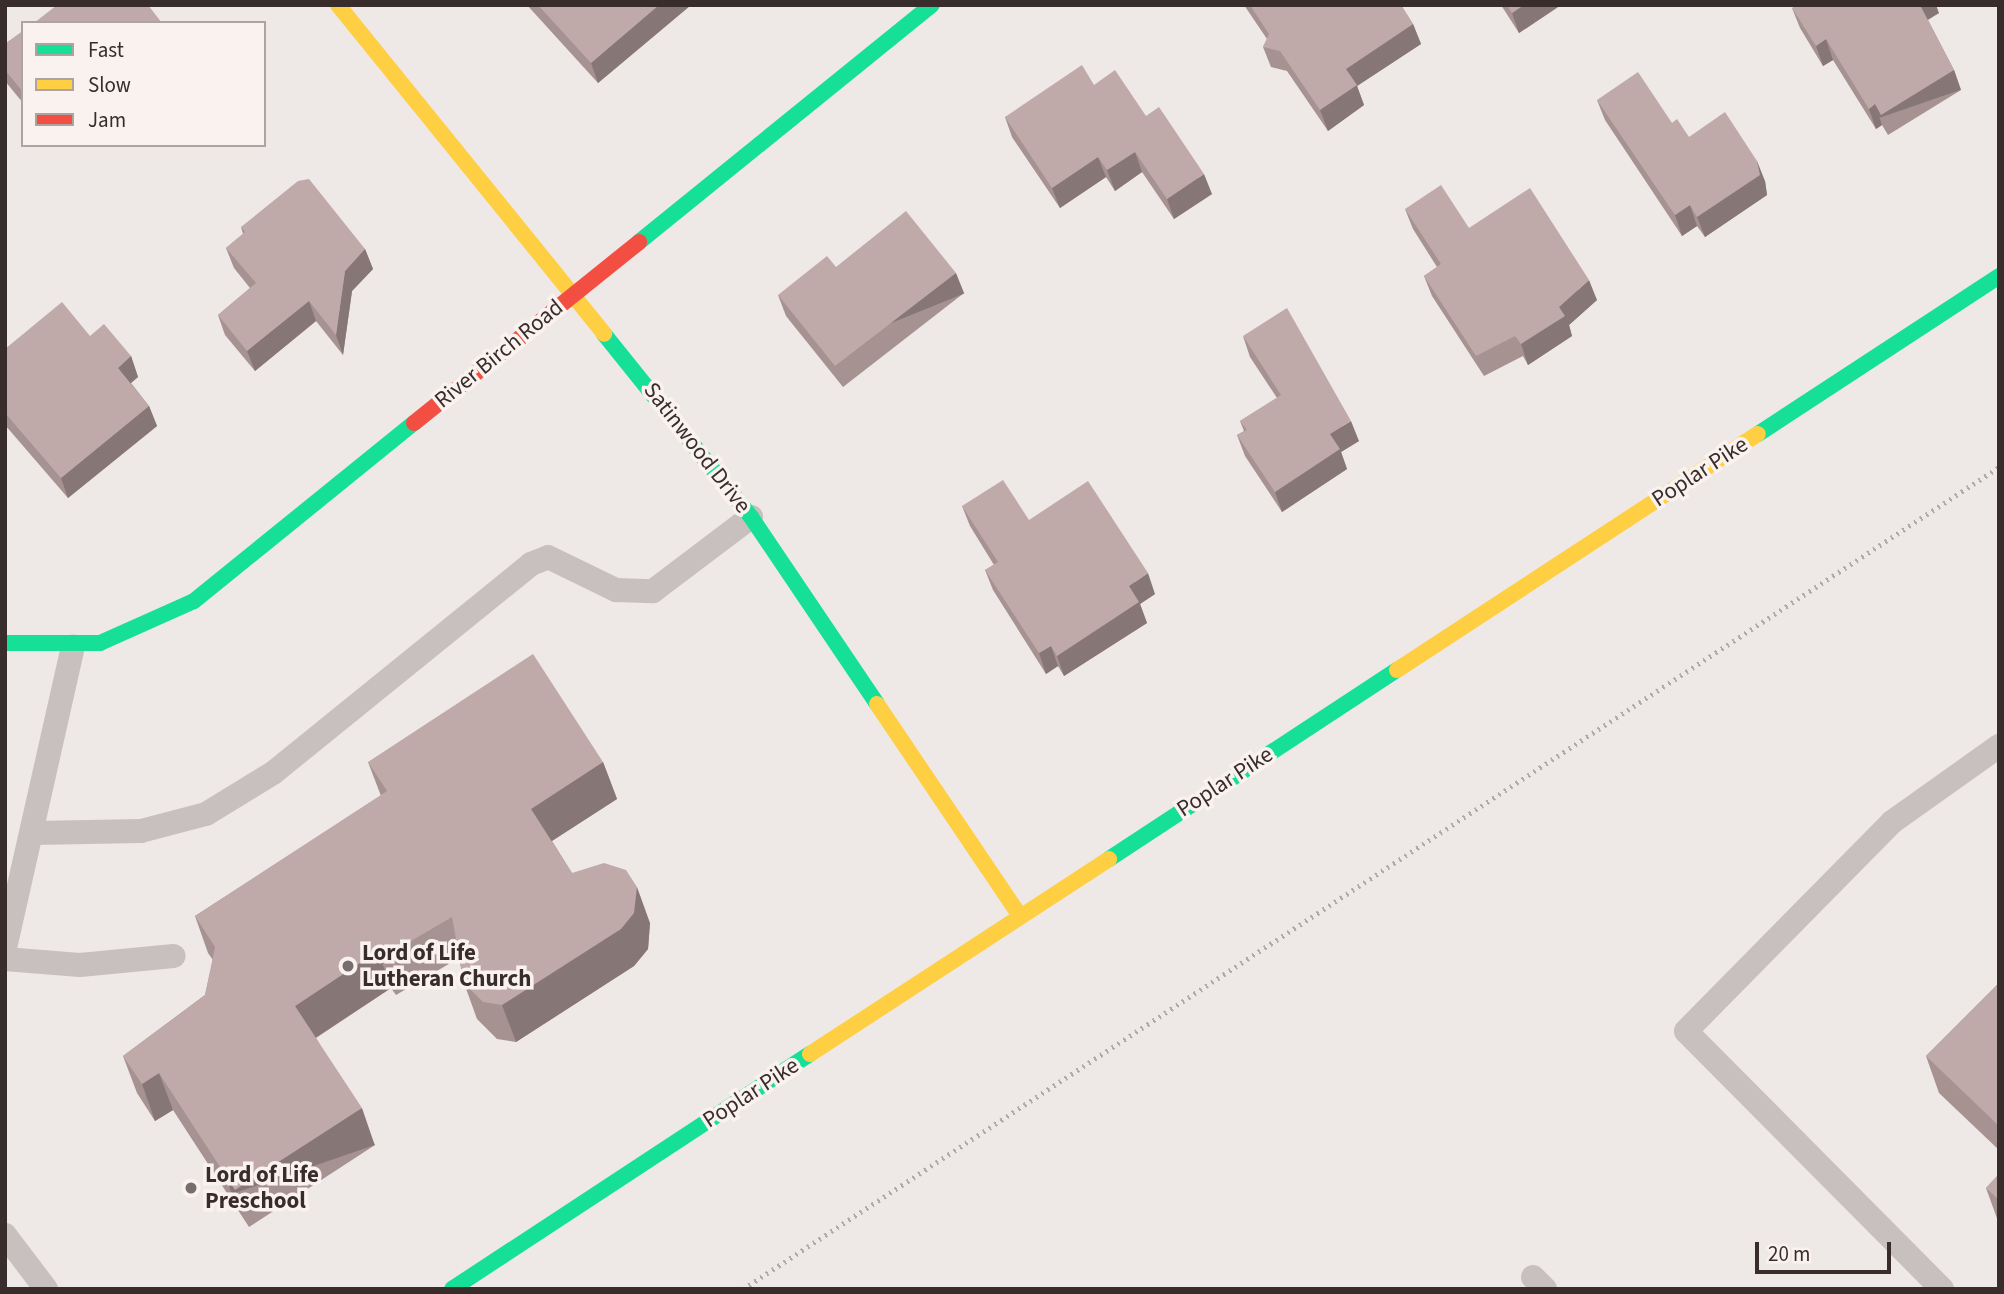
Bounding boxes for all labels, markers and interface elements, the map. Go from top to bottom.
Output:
legend [21,21,266,147]
text: Fast [88,35,124,65]
text: Slow [88,70,131,100]
text: Jam [88,105,126,135]
street label: River Birch Road [429,294,569,414]
street label: Satinwood Drive [637,377,757,519]
street label: Poplar Pike [1647,431,1753,513]
street label: Poplar Pike [1172,741,1278,823]
place label: Lord of Life Lutheran Church [362,939,531,993]
marker: Lord of Life Lutheran Church [340,958,356,974]
street label: Poplar Pike [698,1052,804,1134]
place label: Lord of Life Preschool [205,1161,319,1215]
marker: Lord of Life Preschool [183,1180,199,1196]
scale bar [1759,1228,1896,1272]
text: 20 m [1768,1239,1810,1269]

